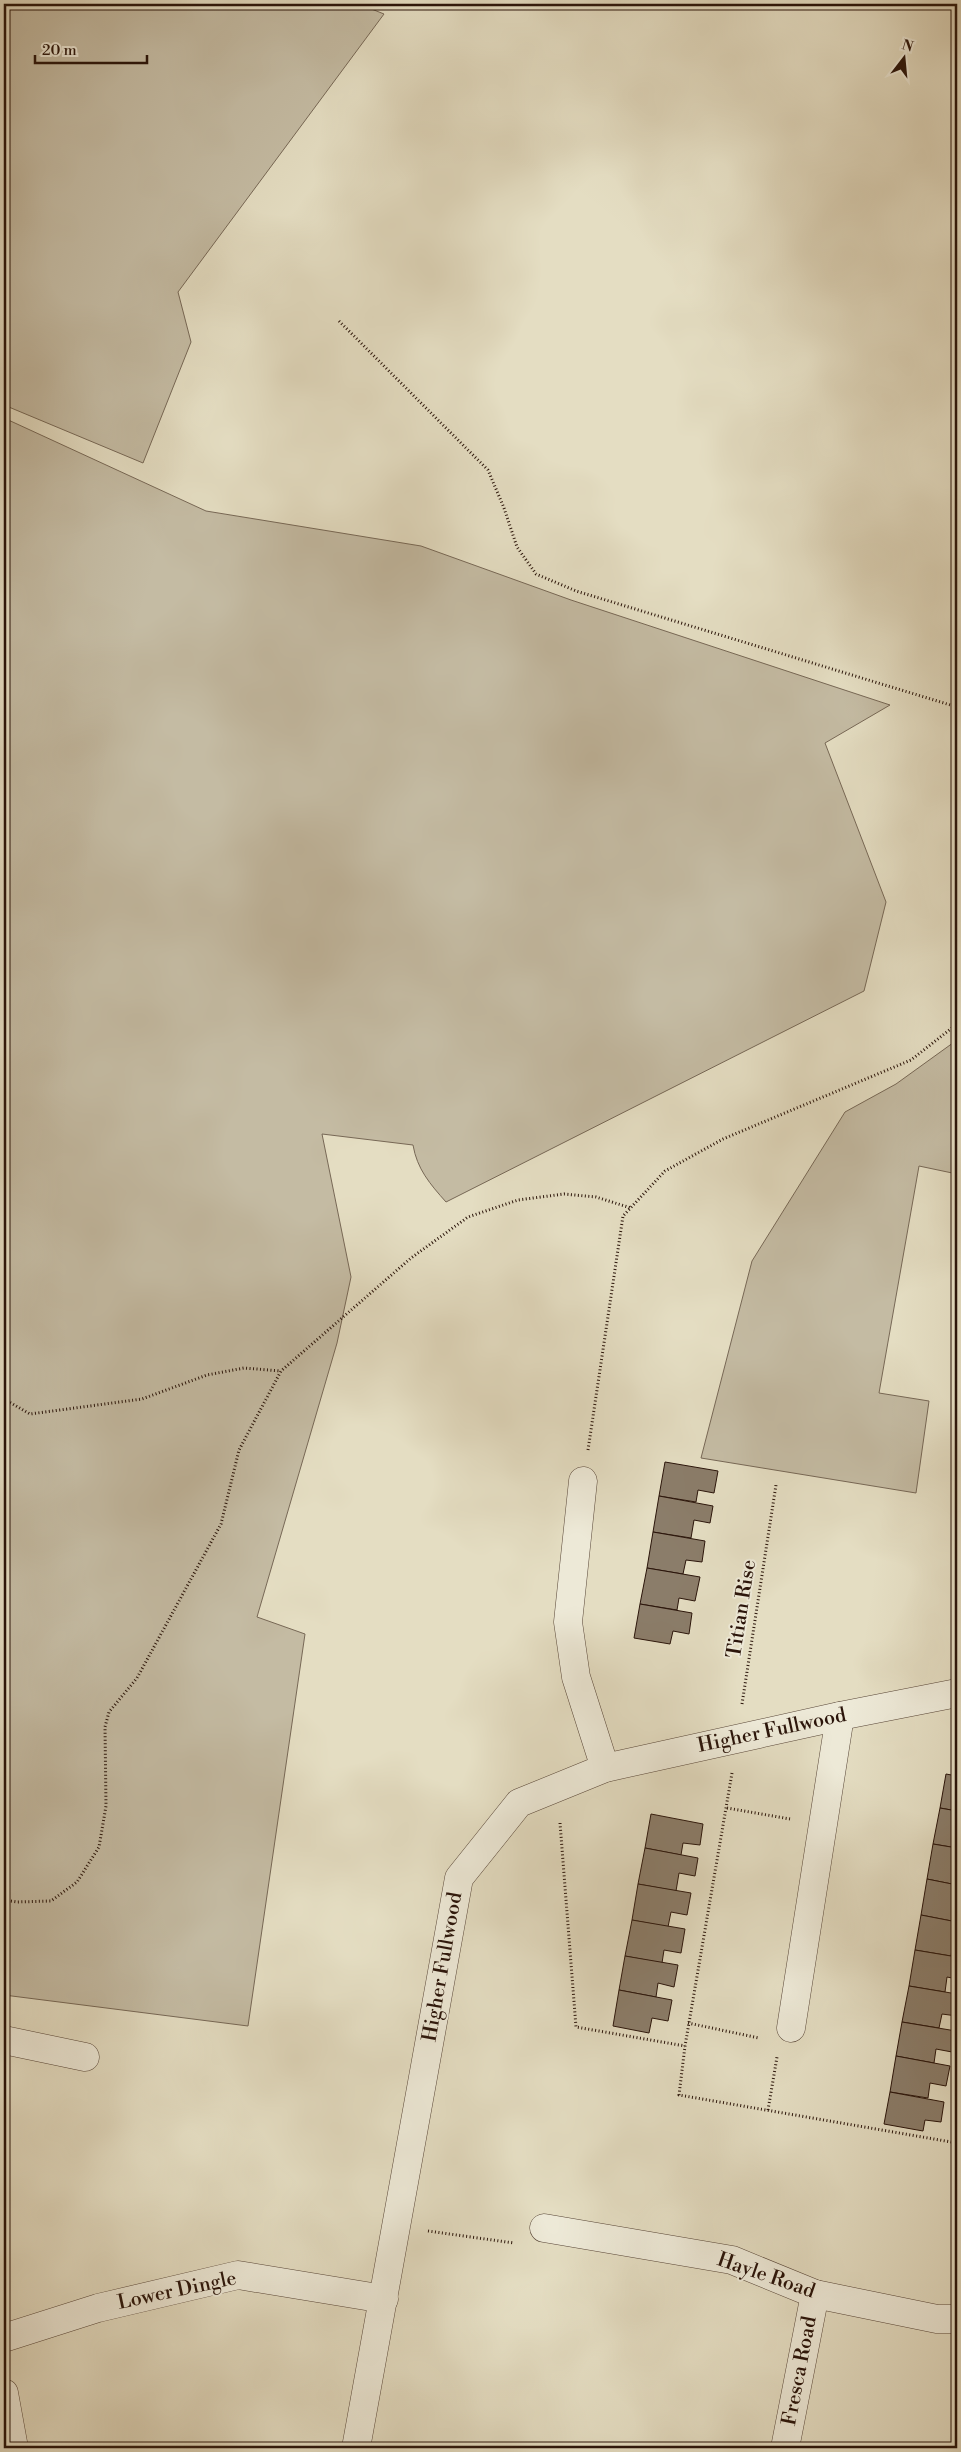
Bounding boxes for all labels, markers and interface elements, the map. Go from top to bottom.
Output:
scale bar [35,32,148,64]
north arrow [878,32,928,82]
text: N [900,36,915,57]
text: 20 m [42,41,77,60]
street label: Titian Rise [722,1558,762,1660]
street label: Higher Fullwood [695,1703,849,1759]
street label: Higher Fullwood [418,1890,469,2044]
street label: Hayle Road [714,2248,819,2305]
street label: Lower Dingle [115,2266,239,2316]
street label: Fresca Road [777,2314,823,2428]

